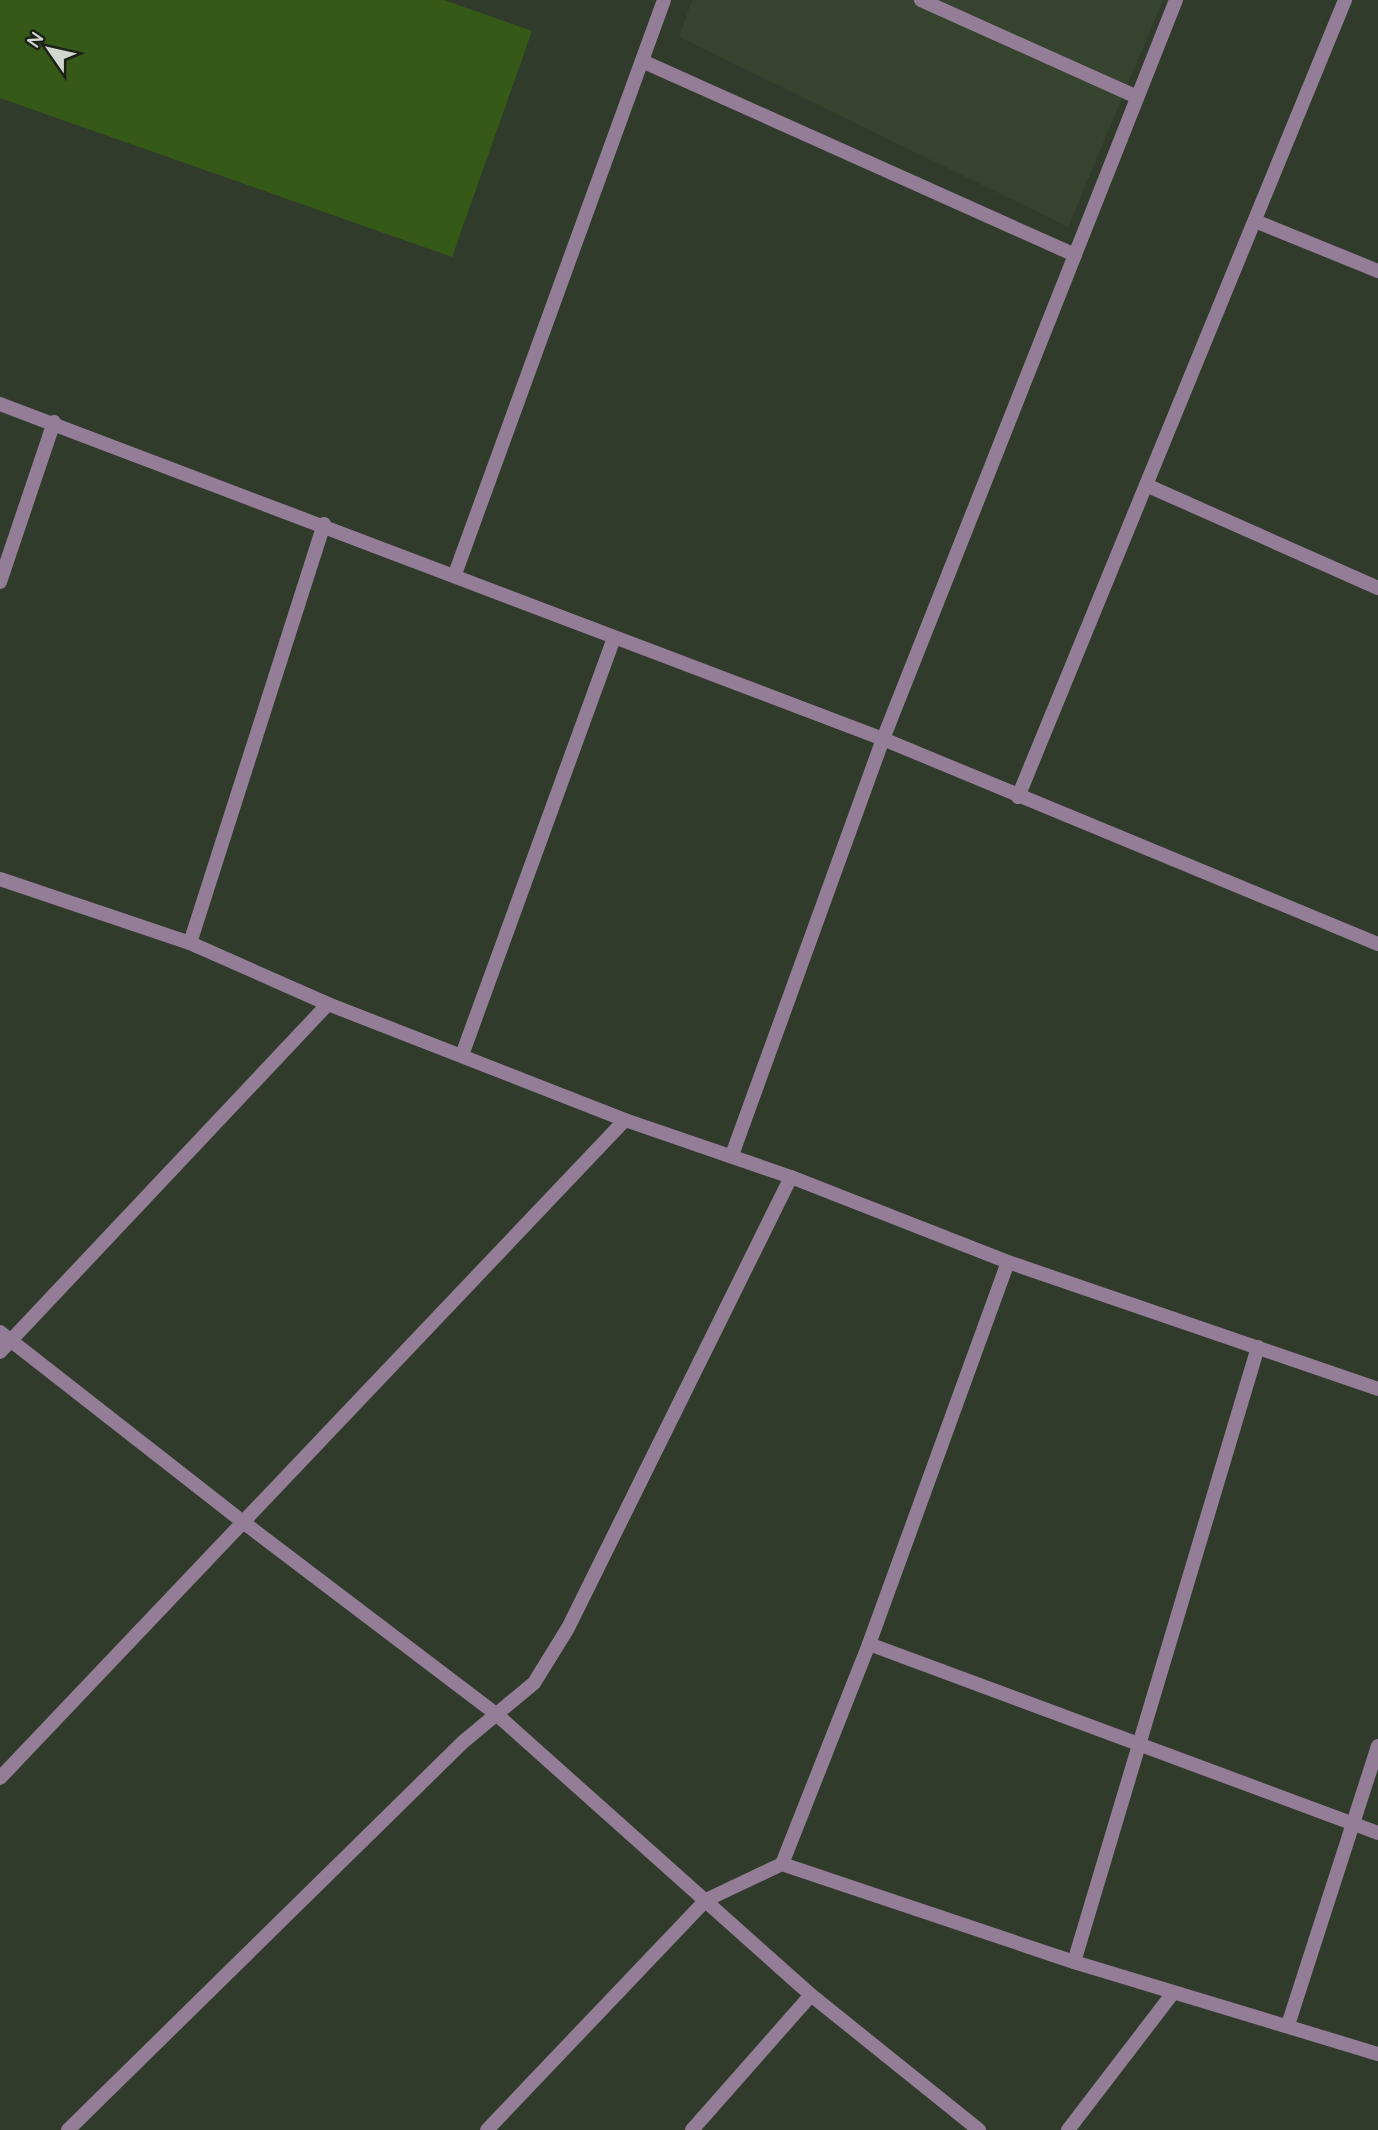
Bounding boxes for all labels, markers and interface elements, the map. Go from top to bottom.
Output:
north arrow [14,14,84,84]
text: N [21,27,49,52]

